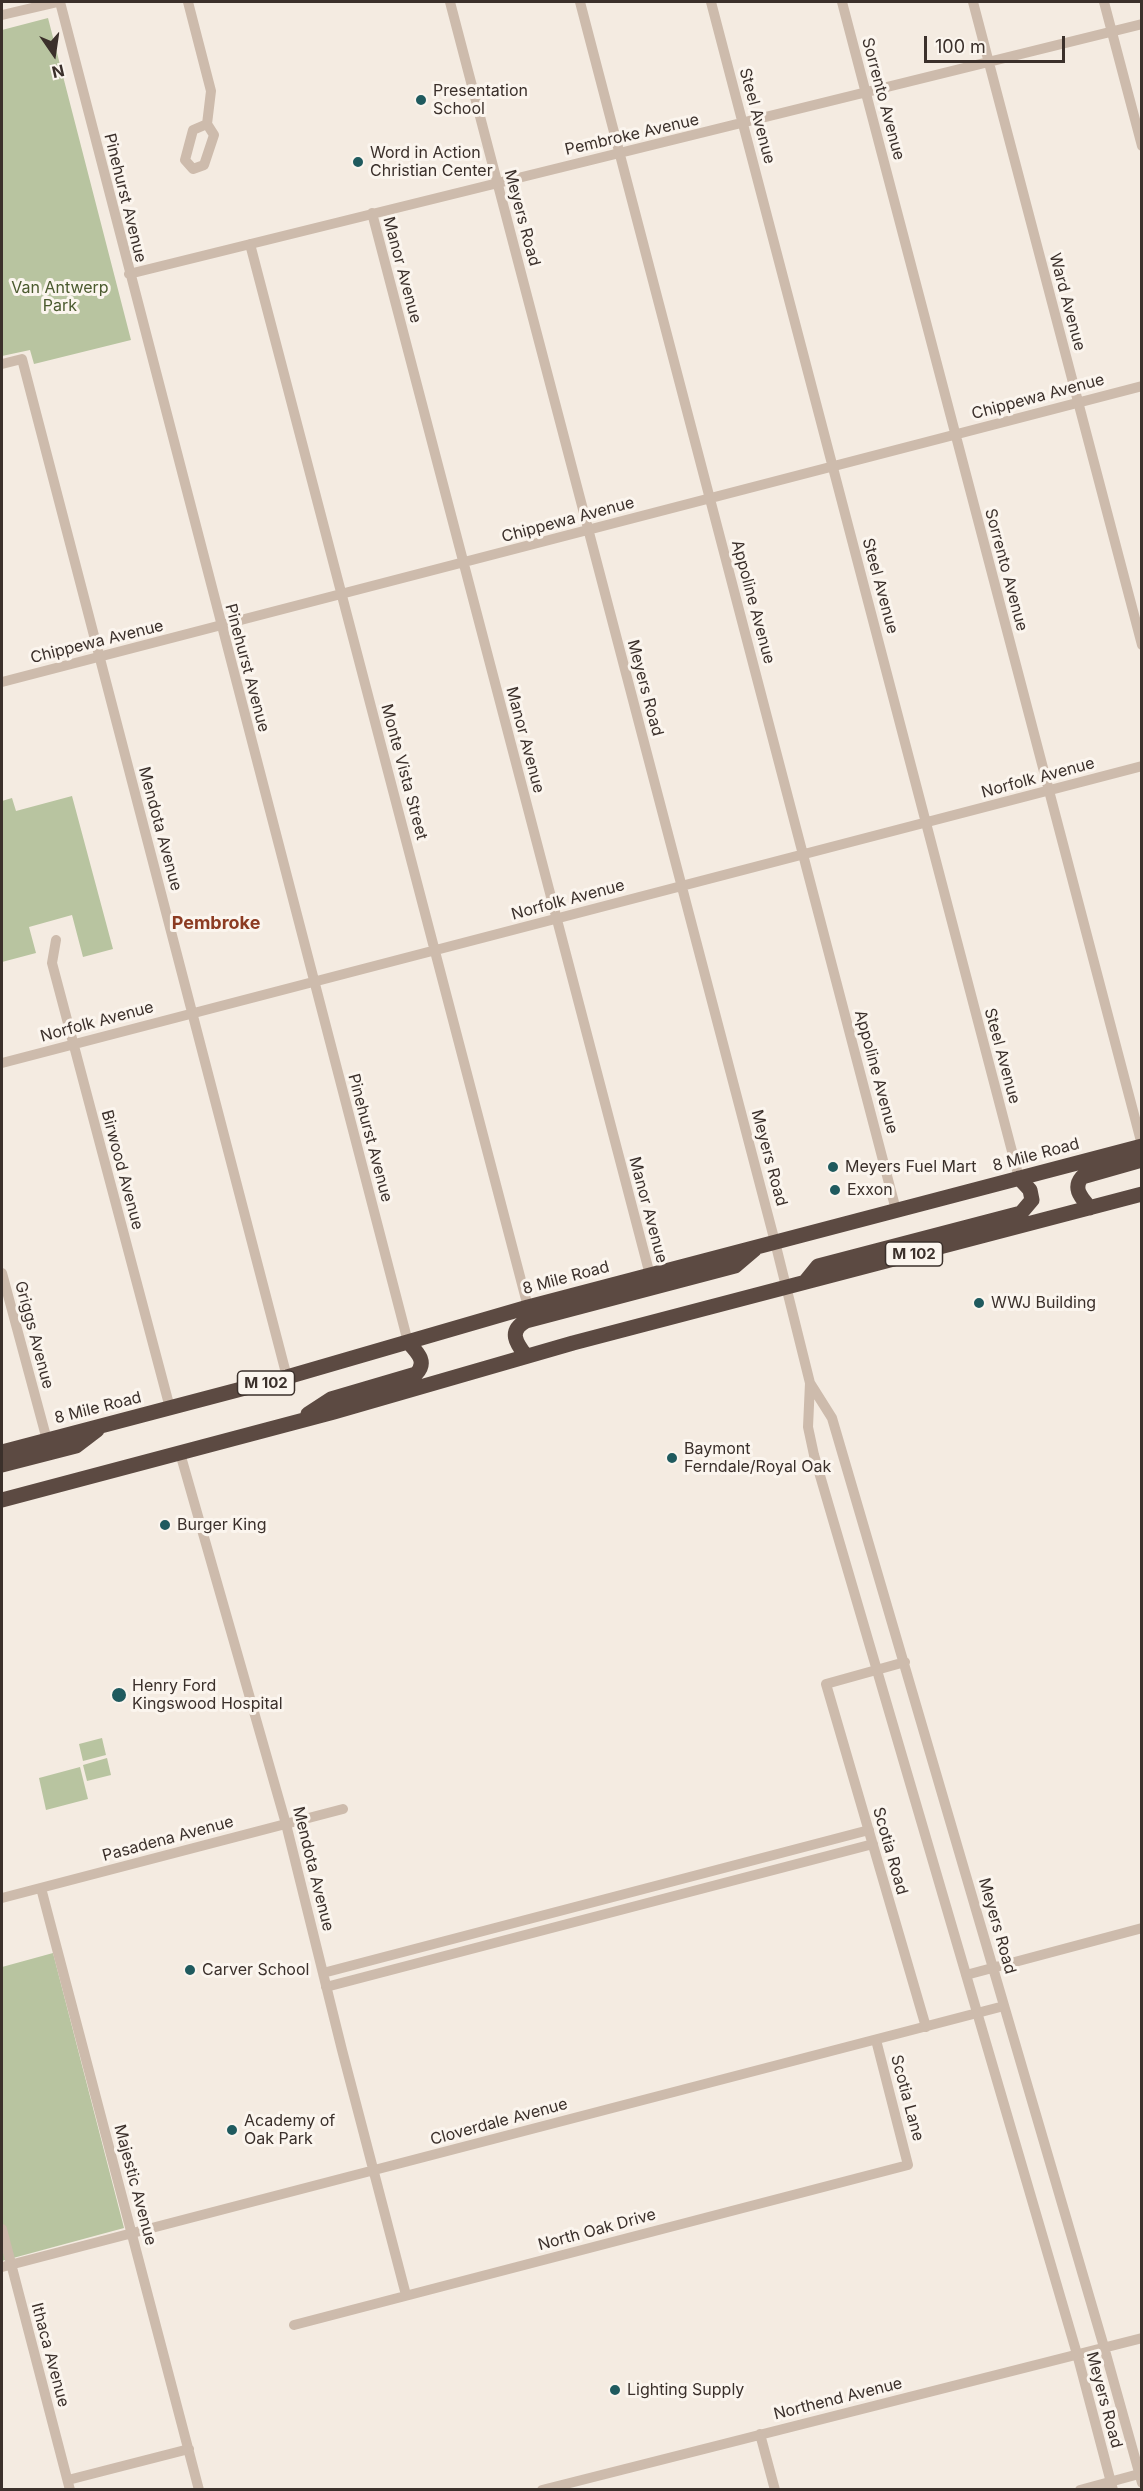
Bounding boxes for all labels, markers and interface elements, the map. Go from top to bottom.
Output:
north arrow [24,24,84,84]
scale bar [927,24,1068,62]
street label: Sorrento Avenue [857,36,909,162]
text: 100 m [935,36,986,57]
text: N [50,60,66,83]
street label: Steel Avenue [735,66,779,166]
place label: Presentation School [433,81,528,119]
marker: Presentation School [414,93,428,107]
street label: Pembroke Avenue [563,110,701,160]
street label: Pinehurst Avenue [100,132,150,264]
place label: Word in Action Christian Center [370,143,493,181]
marker: Word in Action Christian Center [351,155,365,169]
street label: Meyers Road [500,168,544,268]
street label: Manor Avenue [379,215,425,325]
street label: Ward Avenue [1045,251,1089,353]
park label: Van Antwerp Park [11,278,109,316]
street label: Chippewa Avenue [970,370,1106,424]
street label: Chippewa Avenue [500,493,636,547]
street label: Sorrento Avenue [980,507,1032,633]
street label: Steel Avenue [858,536,902,636]
street label: Appoline Avenue [727,538,779,666]
street label: Pinehurst Avenue [221,602,273,734]
street label: Chippewa Avenue [28,616,166,668]
street label: Meyers Road [623,638,667,738]
street label: Manor Avenue [502,685,548,795]
street label: Monte Vista Street [377,702,431,842]
street label: Norfolk Avenue [979,754,1097,802]
street label: Mendota Avenue [134,765,186,893]
street label: Norfolk Avenue [509,876,627,924]
district label: Pembroke [172,913,260,935]
street label: Norfolk Avenue [38,998,156,1046]
street label: Steel Avenue [980,1006,1024,1106]
street label: Appoline Avenue [850,1008,902,1136]
street label: Pinehurst Avenue [344,1072,396,1204]
street label: Birwood Avenue [97,1108,147,1232]
street label: Meyers Road [747,1108,791,1208]
street label: 8 Mile Road [991,1134,1081,1176]
street label: Manor Avenue [625,1155,671,1265]
place label: Meyers Fuel Mart [845,1157,976,1177]
marker: Meyers Fuel Mart [826,1160,840,1174]
place label: Exxon [847,1180,893,1200]
marker: Exxon [828,1183,842,1197]
road number: M 102 [886,1242,942,1266]
street label: 8 Mile Road [521,1257,611,1299]
street label: Griggs Avenue [10,1279,58,1391]
place label: WWJ Building [991,1293,1096,1313]
marker: WWJ Building [972,1296,986,1310]
road number: M 102 [238,1371,294,1395]
street label: 8 Mile Road [52,1388,144,1428]
place label: Baymont Ferndale/Royal Oak [684,1439,831,1477]
marker: Baymont Ferndale/Royal Oak [665,1451,679,1465]
place label: Burger King [177,1515,266,1535]
marker: Burger King [158,1518,172,1532]
place label: Henry Ford Kingswood Hospital [132,1676,283,1714]
marker: Henry Ford Kingswood Hospital [110,1686,128,1704]
street label: Mendota Avenue [288,1805,338,1933]
street label: Scotia Road [868,1805,912,1897]
street label: Pasadena Avenue [100,1812,236,1866]
street label: Meyers Road [974,1876,1020,1976]
place label: Carver School [202,1960,309,1980]
marker: Carver School [183,1963,197,1977]
street label: Scotia Lane [886,2053,928,2143]
street label: Cloverdale Avenue [428,2094,570,2150]
place label: Academy of Oak Park [244,2111,335,2149]
street label: Majestic Avenue [110,2123,160,2247]
marker: Academy of Oak Park [225,2123,239,2137]
street label: North Oak Drive [536,2205,658,2255]
street label: Ithaca Avenue [27,2301,73,2409]
street label: Meyers Road [1082,2350,1126,2450]
street label: Northend Avenue [772,2374,904,2424]
place label: Lighting Supply [627,2380,744,2400]
marker: Lighting Supply [608,2383,622,2397]

